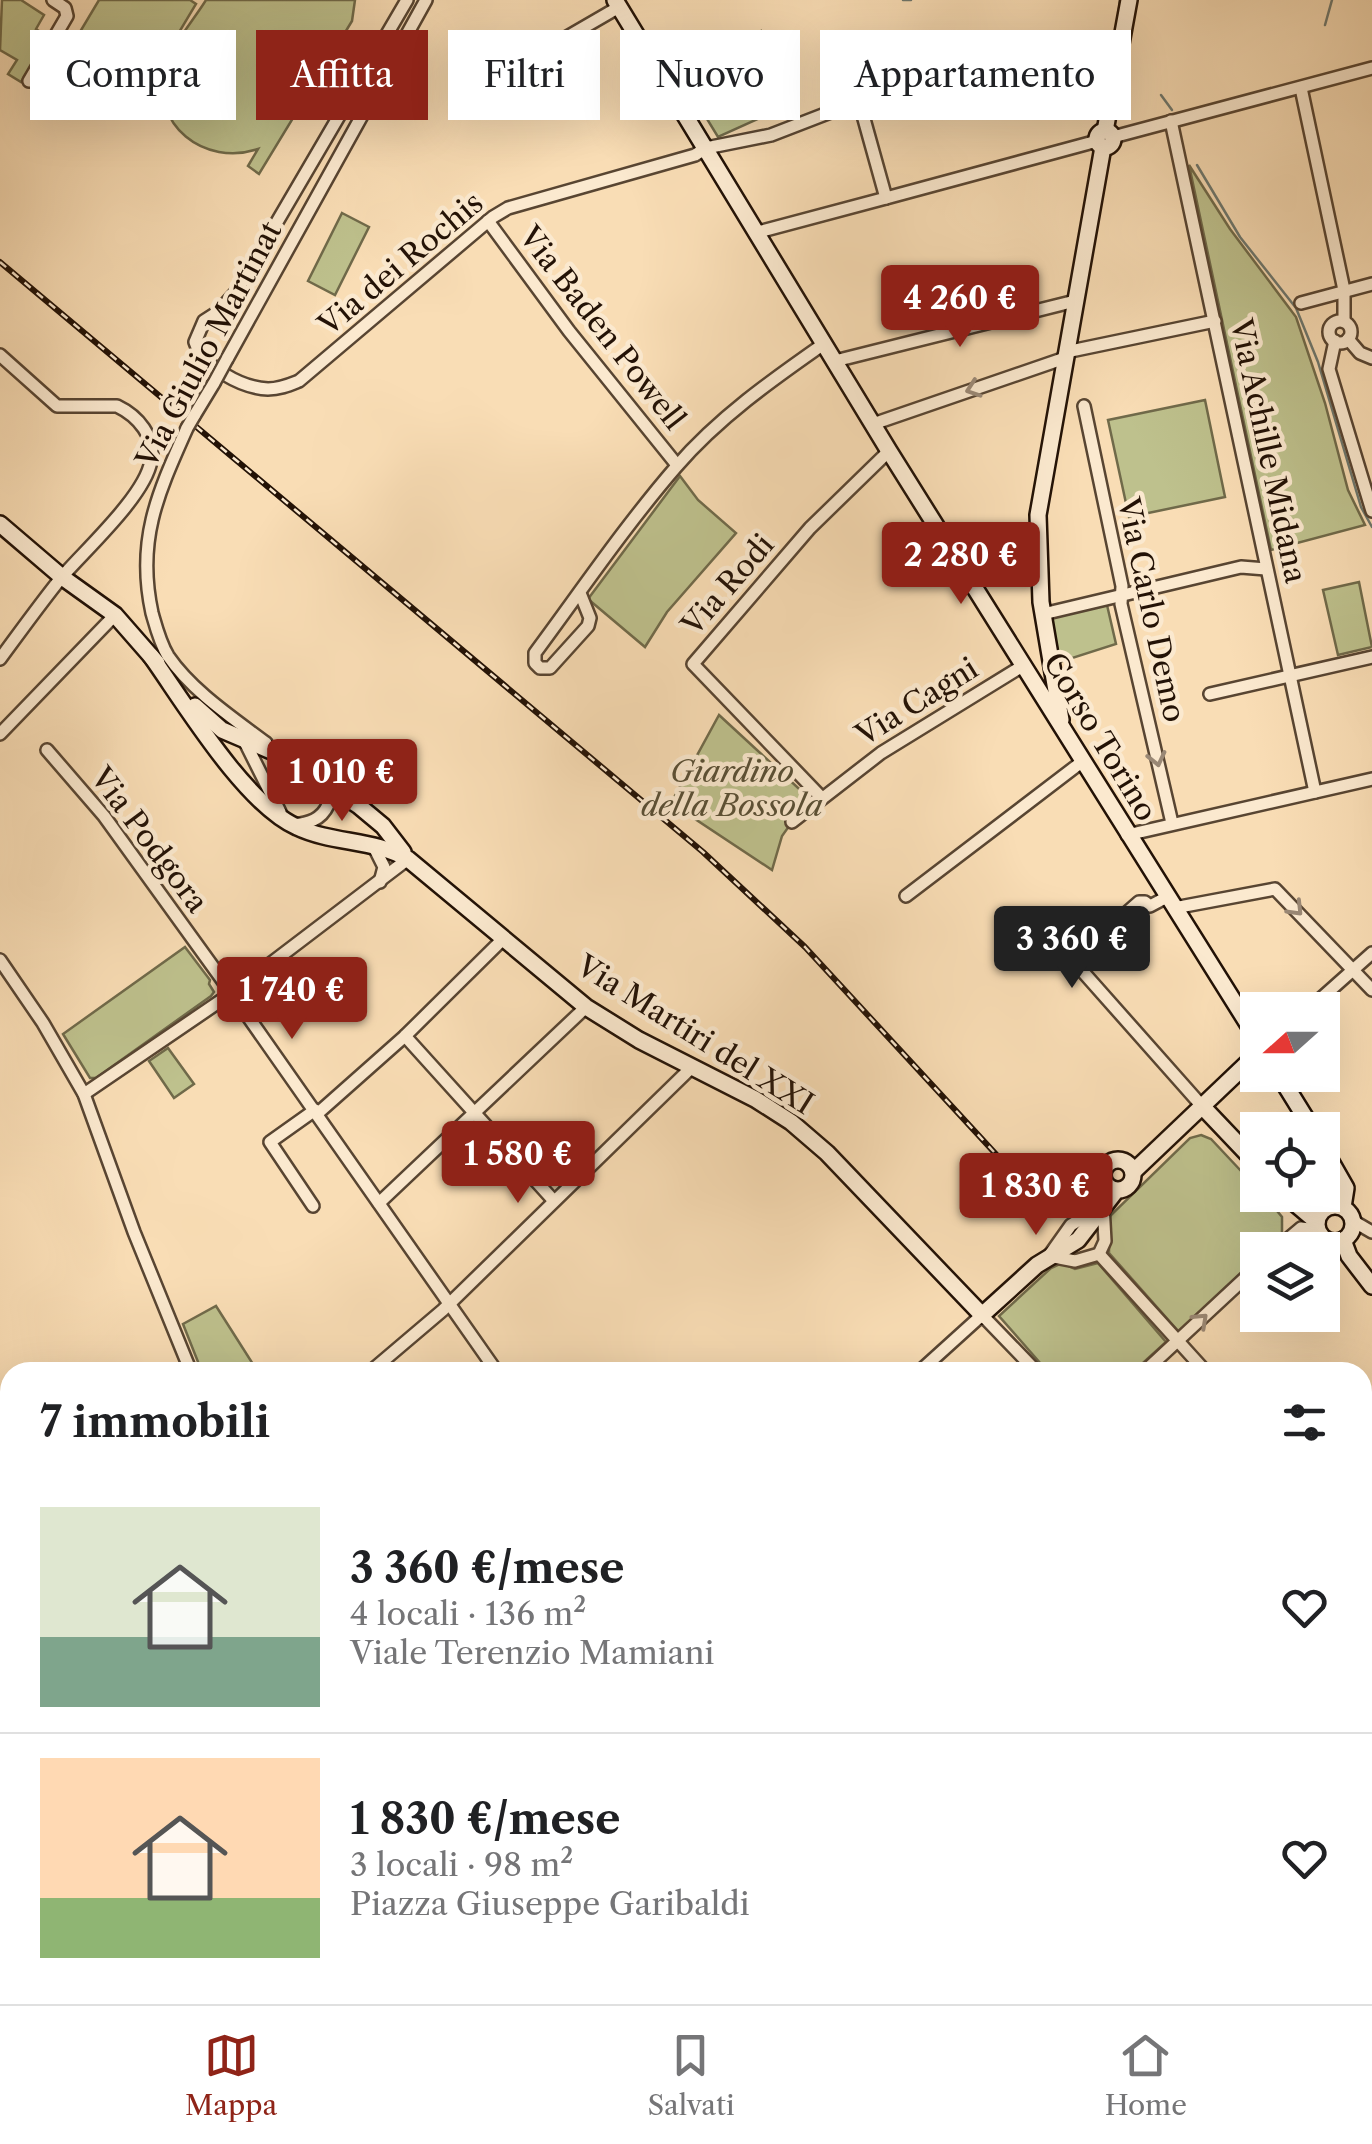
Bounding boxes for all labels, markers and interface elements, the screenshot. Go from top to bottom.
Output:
chip: Compra [30,30,236,120]
chip: Affitta [256,30,428,120]
chip: Filtri [448,30,600,120]
chip: Nuovo [620,30,800,120]
chip: Appartamento [820,30,1131,120]
street label: Via dei Rochis [310,184,490,344]
street label: Via Giulio Martinat [127,215,289,475]
street label: Via Baden Powell [511,218,693,437]
pin: 4 260 € [868,265,1052,350]
text: 4 260 € [903,278,1017,317]
street label: Via Achille Midana [1222,314,1315,587]
one-way arrow [965,378,982,398]
street label: Via Carlo Demo [1109,493,1193,726]
pin: 2 280 € [869,522,1053,607]
street label: Via Rodi [673,527,782,644]
text: 2 280 € [904,535,1018,574]
street label: Corso Torino [1036,646,1165,828]
street label: Via Cagni [848,650,985,754]
pin: 1 010 € [250,739,434,824]
one-way arrow [1145,750,1166,767]
text: 1 010 € [289,752,395,791]
park label: Giardino della Bossola [641,753,823,824]
street label: Via Podgora [82,759,216,920]
one-way arrow [1284,898,1302,916]
pin: 3 360 € [980,906,1164,991]
text: 3 360 € [1016,919,1128,958]
street label: Via Martiri del XXI [569,946,820,1122]
pin: 1 740 € [200,957,384,1042]
text: 1 740 € [239,970,345,1009]
north arrow [1240,992,1340,1092]
map controls [1240,992,1340,1332]
button: locate [1240,1112,1340,1212]
pin: 1 580 € [426,1121,610,1206]
text: 1 580 € [464,1134,572,1173]
pin: 1 830 € [944,1153,1128,1238]
text: 1 830 € [982,1166,1090,1205]
button: layers [1240,1232,1340,1332]
one-way arrow [1189,1314,1208,1332]
icon: filters [1277,1395,1332,1450]
text: 7 immobili [40,1396,270,1448]
text: 3 360 €/mese [350,1542,624,1594]
icon: home [120,1547,240,1667]
icon: heart [1277,1580,1332,1635]
text: 4 locali · 136 m² [350,1594,586,1633]
text: Viale Terenzio Mamiani [350,1633,714,1672]
text: 1 830 €/mese [350,1793,620,1845]
icon: home [120,1798,240,1918]
icon: heart [1277,1831,1332,1886]
text: 3 locali · 98 m² [350,1845,573,1884]
text: Piazza Giuseppe Garibaldi [350,1884,750,1923]
tab: Mappa [185,2028,277,2122]
tab: Salvati [647,2028,734,2122]
tab: Home [1105,2028,1187,2122]

